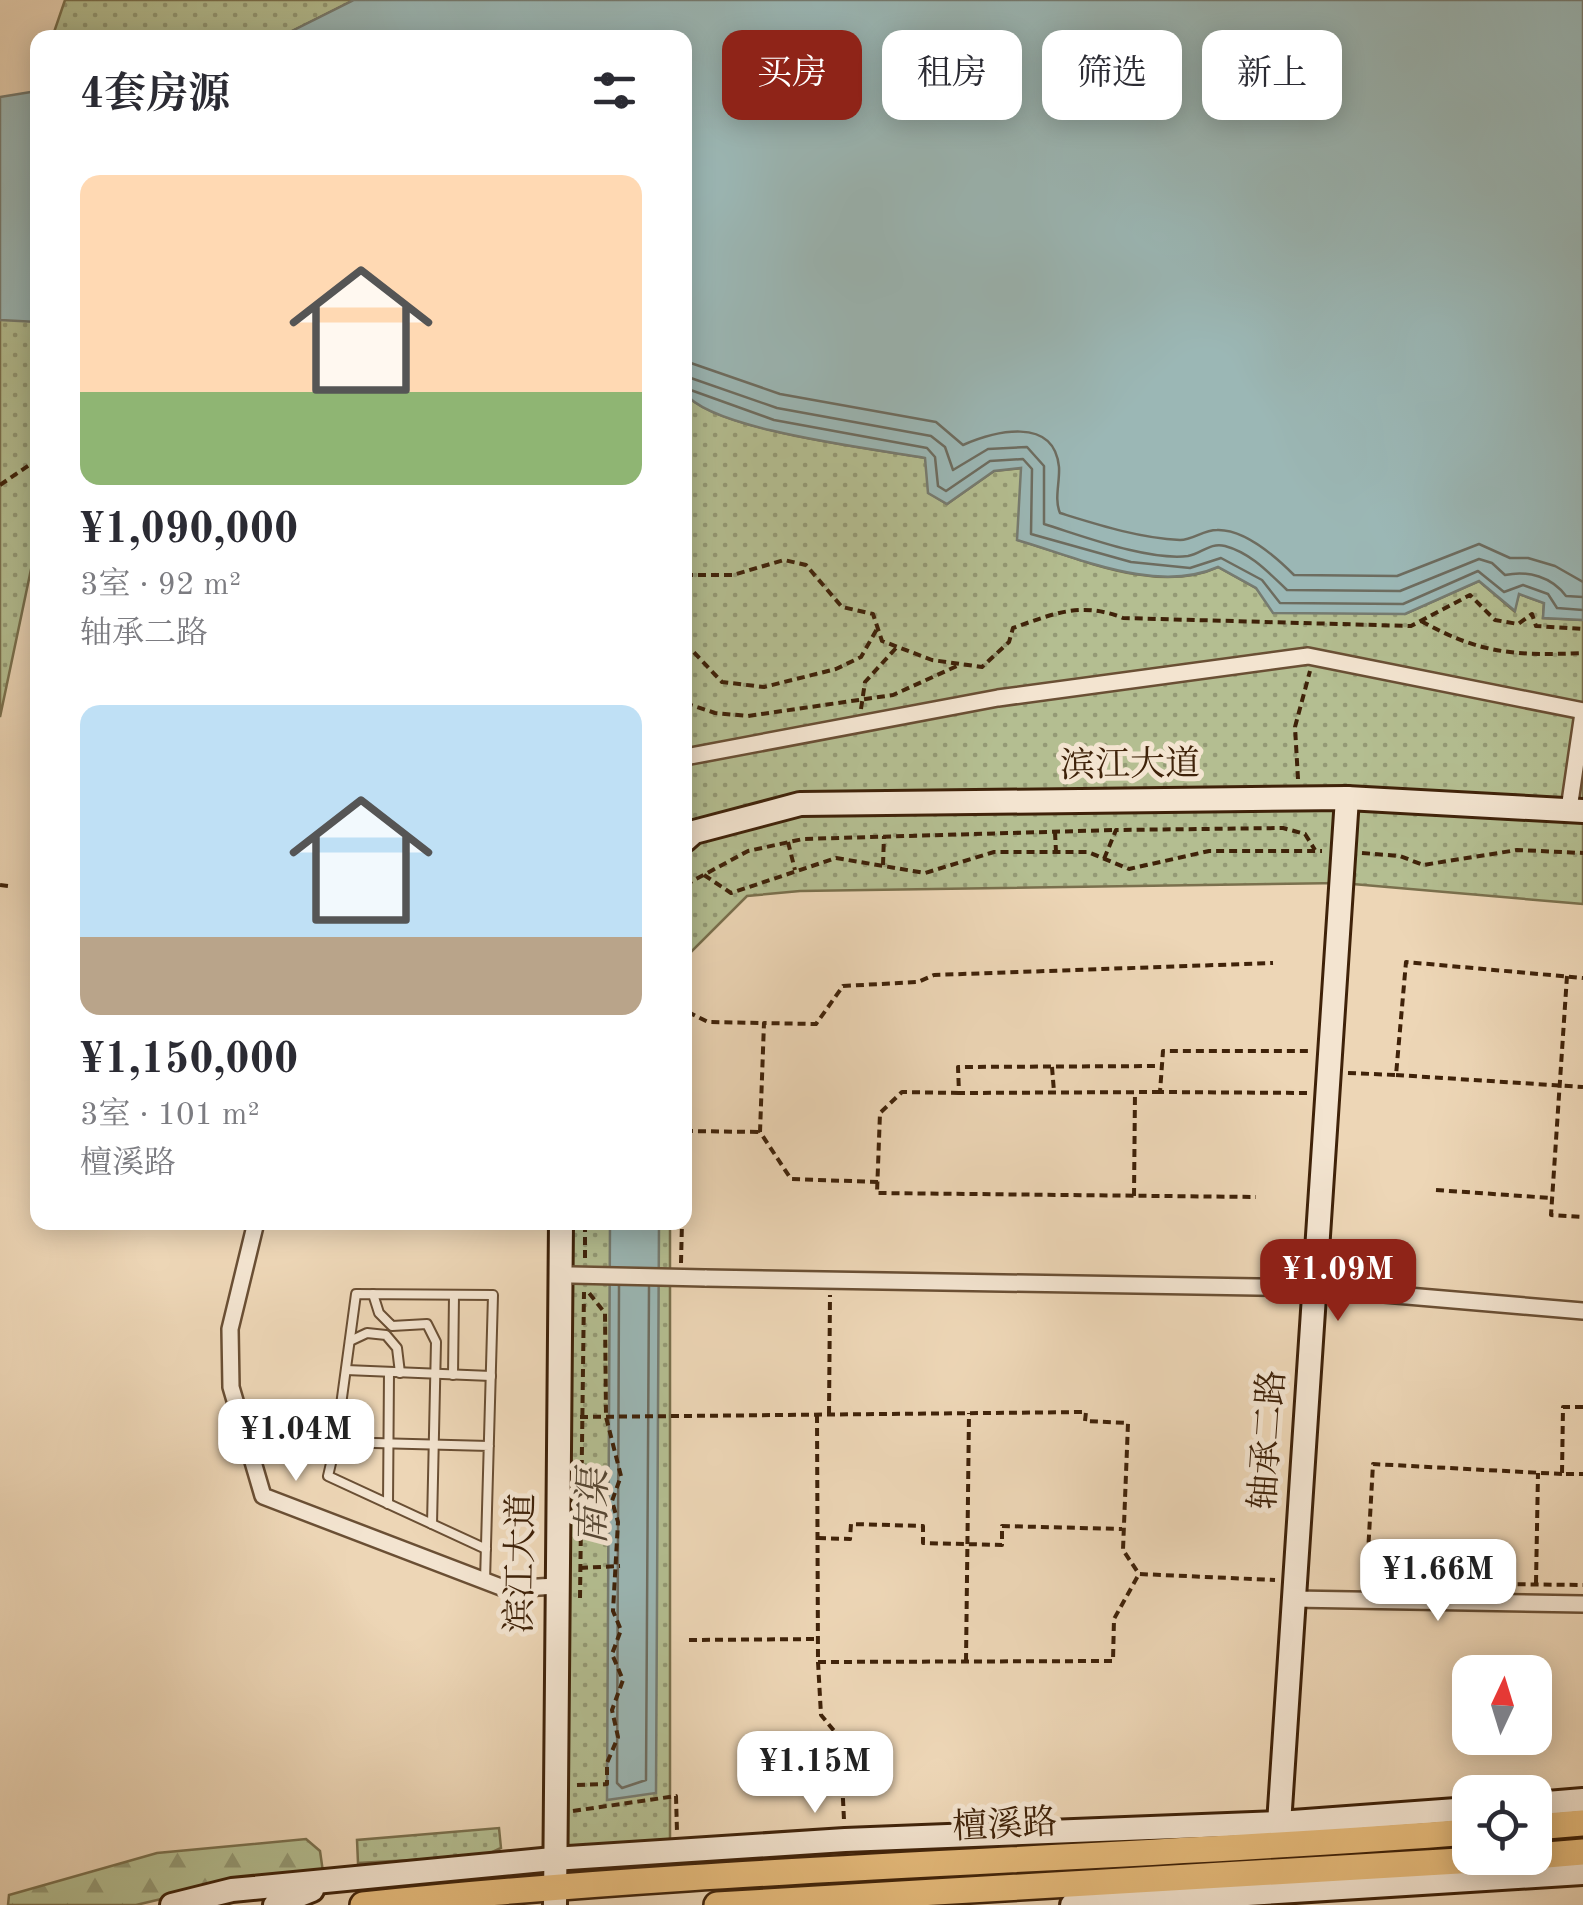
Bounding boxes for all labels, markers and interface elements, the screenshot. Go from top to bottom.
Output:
chip: 买房 [722,30,862,120]
chip: 租房 [882,30,1022,120]
chip: 筛选 [1042,30,1182,120]
chip: 新上 [1202,30,1342,120]
icon: filters [587,63,642,118]
text: 4套房源 [80,75,230,117]
icon: home [271,240,451,420]
text: ¥1,090,000 [80,510,298,552]
text: 3室 · 92 m² [80,570,241,602]
text: 轴承二路 [80,619,208,651]
street label: 滨江大道 [1060,744,1200,785]
icon: home [271,770,451,950]
text: ¥1,150,000 [80,1040,298,1082]
text: 3室 · 101 m² [80,1100,260,1132]
text: 檀溪路 [80,1149,176,1181]
pin: ¥1.09M [1257,1239,1419,1324]
text: ¥1.09M [1282,1255,1394,1287]
street label: 轴承二路 [1244,1369,1291,1511]
pin: ¥1.04M [215,1399,377,1484]
text: ¥1.04M [240,1415,352,1447]
water label: 南渠 [572,1464,615,1545]
street label: 滨江大道 [500,1493,541,1633]
pin: ¥1.66M [1357,1539,1519,1624]
text: ¥1.66M [1382,1555,1494,1587]
north arrow [1452,1655,1552,1755]
map controls [1452,1655,1552,1875]
pin: ¥1.15M [734,1731,896,1816]
text: ¥1.15M [759,1747,871,1779]
button: locate [1452,1775,1552,1875]
street label: 檀溪路 [951,1803,1058,1846]

